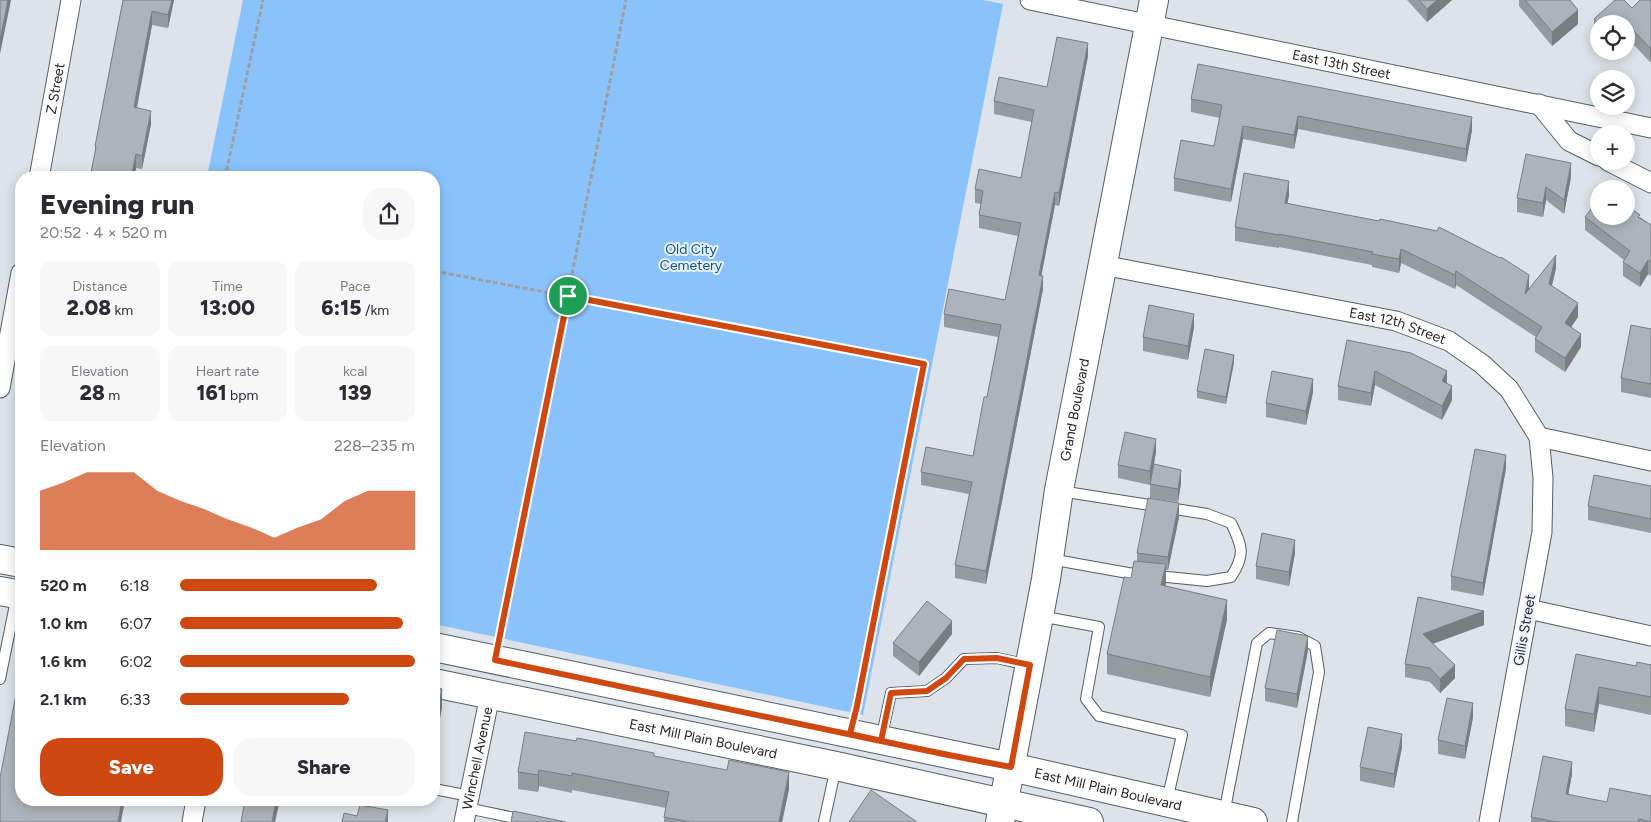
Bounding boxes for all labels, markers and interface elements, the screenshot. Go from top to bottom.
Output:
map controls [1590,15,1635,225]
button: locate [1590,15,1635,60]
street label: East 13th Street [1291,46,1392,83]
street label: Z Street [43,62,69,115]
button: layers [1590,70,1635,115]
button: + [1590,125,1635,170]
button: − [1590,180,1635,225]
text: Evening run [40,187,194,221]
button: share [363,188,415,240]
text: 20:52 · 4 × 520 m [40,223,167,242]
park label: Old City Cemetery [660,241,723,274]
pin [547,275,589,317]
text: Distance [72,278,127,295]
text: Time [212,278,243,295]
text: Pace [340,278,370,295]
icon: arrive [554,282,582,310]
text: 2.08 [67,295,111,320]
text: 13:00 [200,295,255,320]
text: 6:15 [321,295,362,320]
text: km [111,302,133,319]
text: /km [362,302,389,319]
street label: East 12th Street [1348,304,1448,348]
street label: Grand Boulevard [1057,357,1093,463]
text: Elevation [71,363,129,380]
text: Heart rate [196,363,259,380]
text: kcal [343,363,367,380]
text: 28 [80,380,105,405]
text: 161 [196,380,227,405]
text: 139 [339,380,372,405]
text: m [105,387,120,404]
text: bpm [227,387,259,404]
text: Elevation [40,436,106,455]
text: 228–235 m [334,436,415,455]
text: 520 m [40,576,87,595]
text: 6:18 [120,576,150,595]
street label: Gillis Street [1510,593,1539,667]
text: 1.0 km [40,614,87,633]
text: 6:07 [120,614,152,633]
text: 1.6 km [40,652,86,671]
text: 6:02 [120,652,152,671]
text: 2.1 km [40,690,86,709]
text: 6:33 [120,690,151,709]
street label: Winchell Avenue [459,705,496,811]
street label: East Mill Plain Boulevard [628,716,779,763]
button: Save [40,738,223,796]
button: Share [233,738,415,796]
street label: East Mill Plain Boulevard [1033,765,1183,815]

